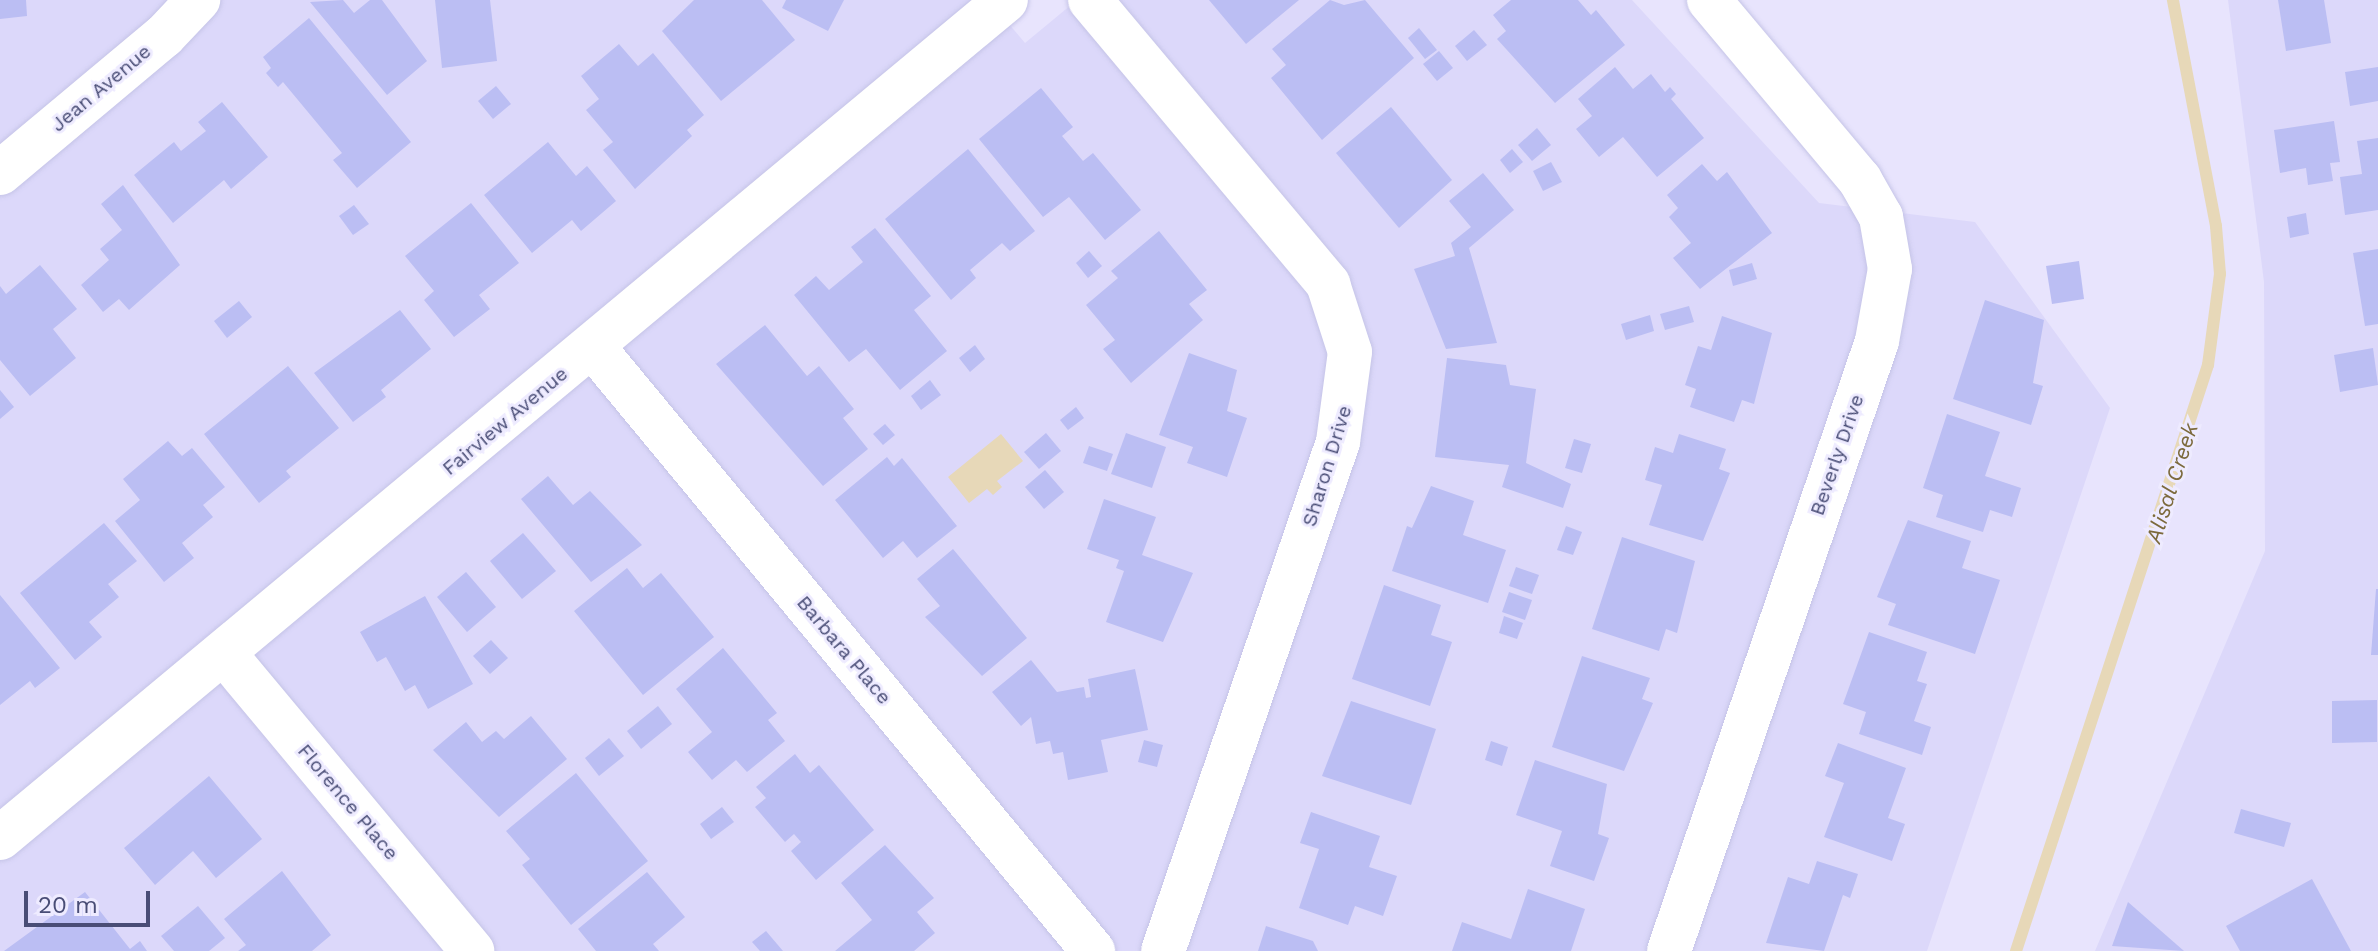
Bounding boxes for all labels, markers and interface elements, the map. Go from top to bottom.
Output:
street label: Jean Avenue [46,39,156,137]
street label: Fairview Avenue [437,361,573,481]
street label: Beverly Drive [1805,391,1869,519]
street label: Sharon Drive [1297,403,1357,529]
water label: Alisal Creek [2140,419,2204,547]
street label: Barbara Place [791,591,897,709]
street label: Florence Place [293,739,403,865]
scale bar [28,875,154,925]
text: 20 m [38,891,98,919]

